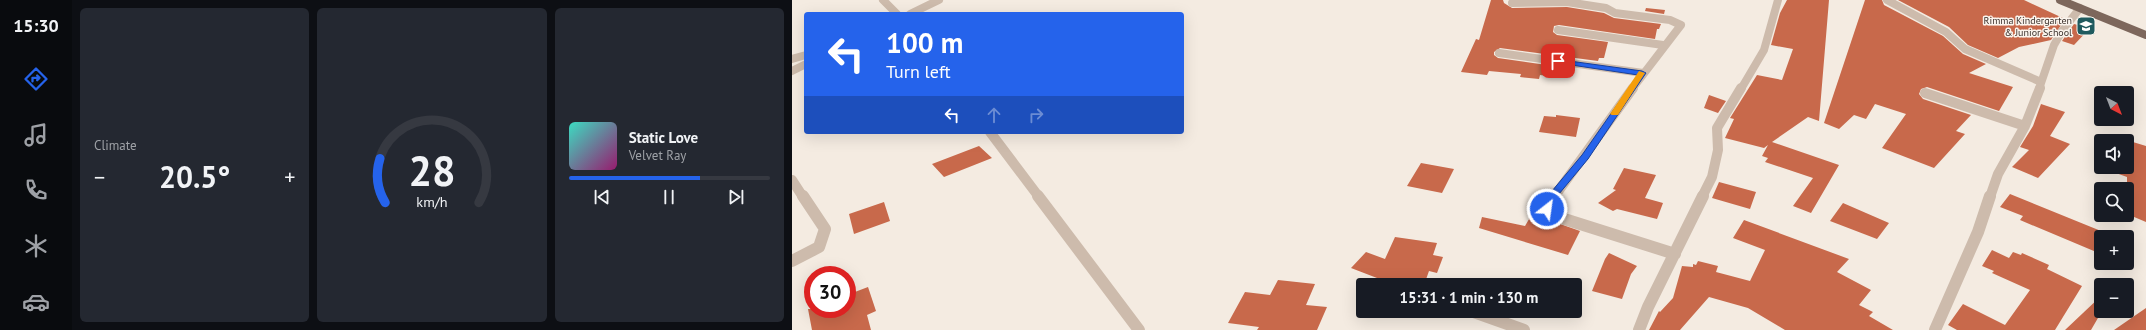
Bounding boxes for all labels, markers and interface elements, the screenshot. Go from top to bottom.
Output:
text: 15:30 [13,14,59,37]
place label: Rimma Kindergarten & Junior School [1984,14,2072,39]
school or university icon: Rimma Kindergarten & Junior School [2075,15,2097,37]
text: 100 m [886,24,963,61]
icon: left [820,28,872,80]
pin [1541,44,1575,78]
icon: arrive [1547,50,1569,72]
text: Turn left [886,60,951,83]
icon: directions [22,65,50,93]
north arrow [2094,86,2134,126]
map controls [2094,86,2134,318]
icon: left [941,104,963,126]
icon: ahead [983,104,1005,126]
icon: right [1025,104,1047,126]
icon: music [22,121,50,149]
text: Static Love [629,128,698,147]
button: sound [2094,134,2134,174]
text: Climate [94,137,137,154]
text: 28 [408,144,456,197]
text: Velvet Ray [629,147,686,164]
text: 20.5° [159,157,230,196]
text: − [94,163,105,191]
text: + [284,163,295,191]
icon: phone [22,176,50,204]
button: search [2094,182,2134,222]
icon: previous [591,186,613,208]
icon: pause [658,186,680,208]
icon: next [725,186,747,208]
position arrow [1526,188,1568,230]
text: km/h [416,192,448,211]
button: + [2094,230,2134,270]
icon: climate [22,232,50,260]
speed limit sign: 30 [804,266,856,318]
button: − [2094,278,2134,318]
icon: car [22,288,50,316]
text: 15:31 · 1 min · 130 m [1400,288,1538,307]

